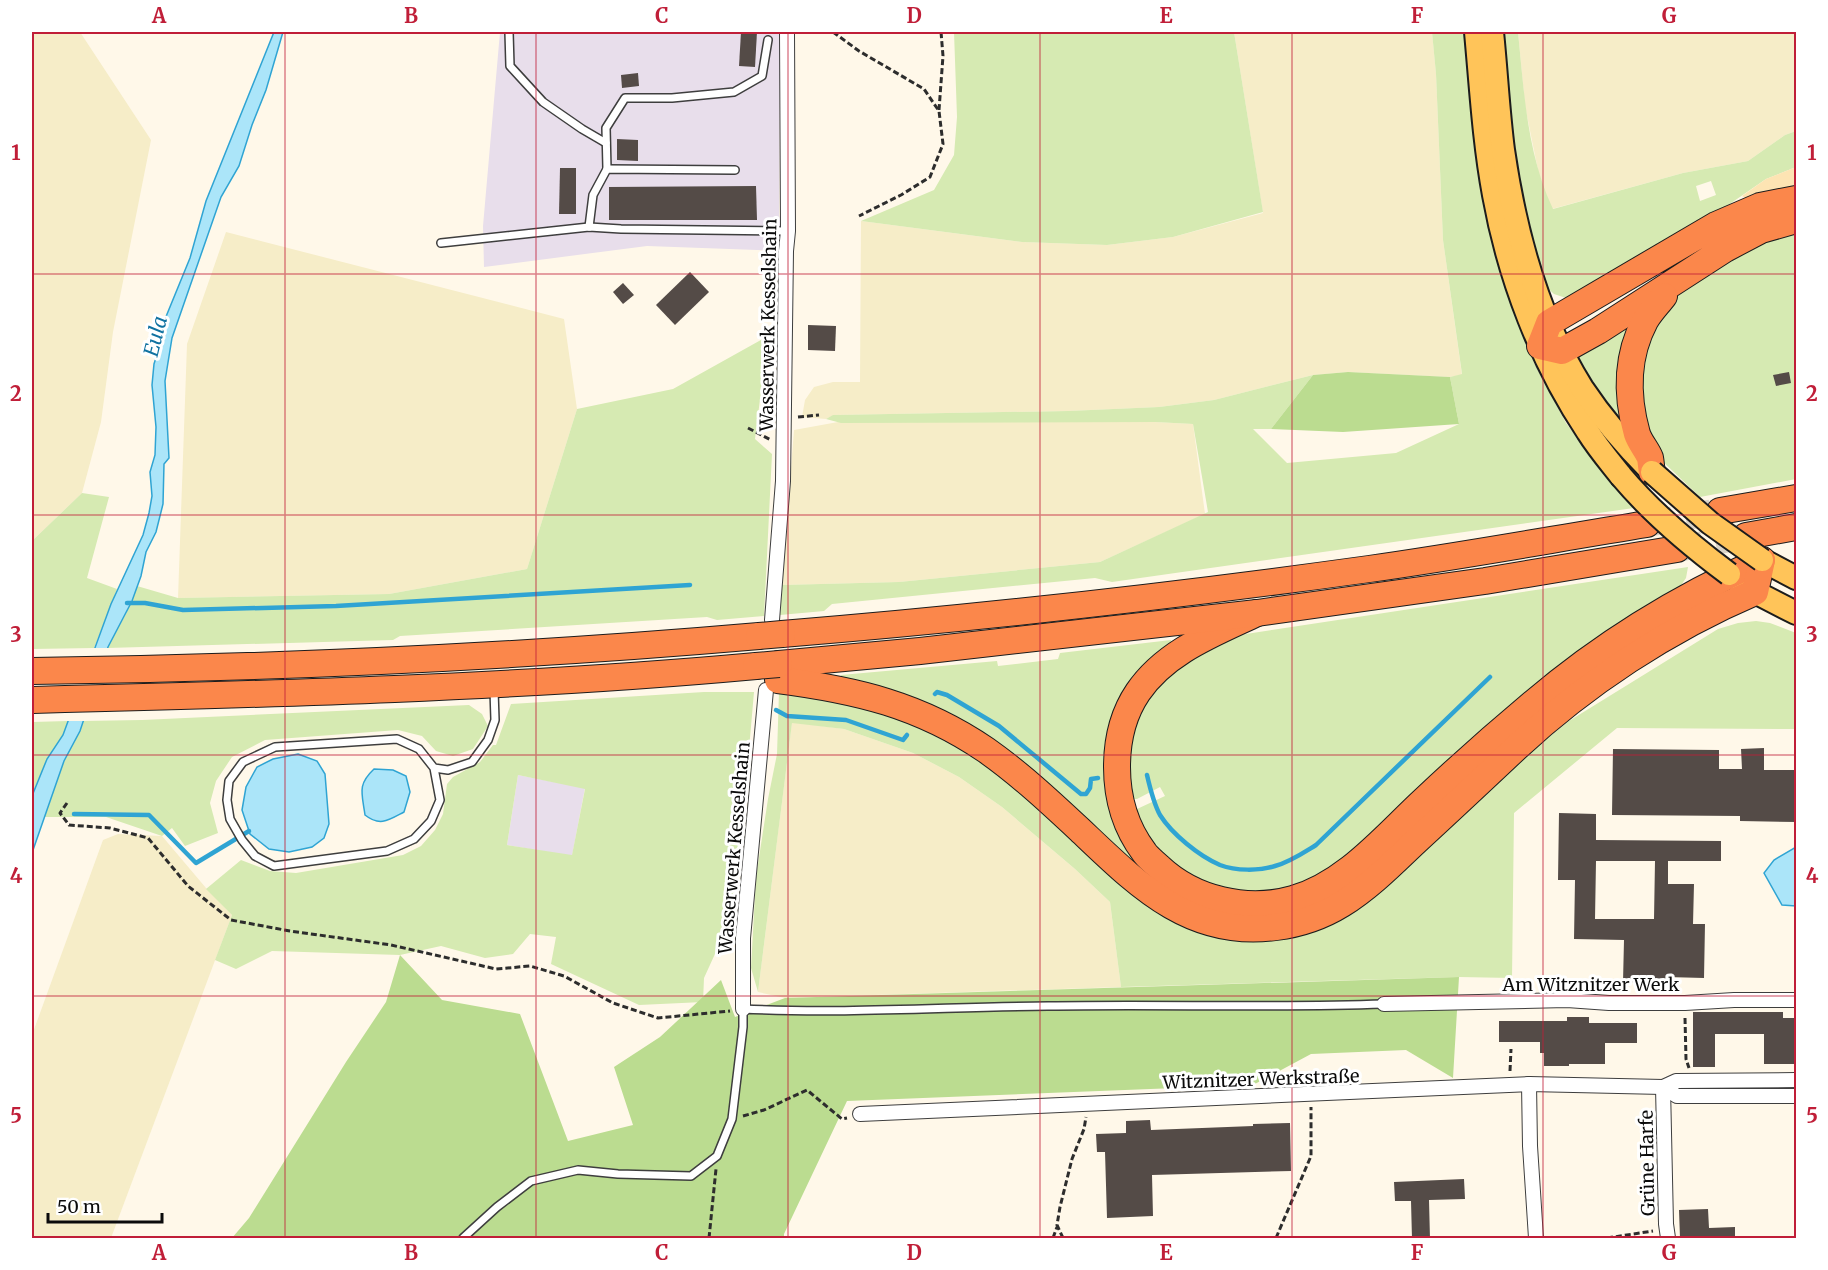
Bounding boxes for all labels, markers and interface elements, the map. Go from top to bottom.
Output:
text: A [151,3,167,28]
text: B [404,3,418,28]
text: C [655,3,669,28]
text: D [906,3,922,28]
text: E [1159,3,1173,28]
text: F [1411,3,1424,28]
text: G [1662,3,1677,28]
text: 1 [11,140,21,165]
text: 1 [1807,140,1817,165]
street label: Wasserwerk Kesselshain [755,218,781,433]
water label: Eula [138,313,172,359]
text: 2 [10,381,22,406]
text: 2 [1806,381,1818,406]
text: 3 [10,622,22,647]
text: 3 [1806,622,1818,647]
street label: Wasserwerk Kesselshain [713,741,755,956]
text: 4 [10,863,23,888]
text: 4 [1806,863,1819,888]
street label: Am Witznitzer Werk [1502,973,1680,996]
street label: Witznitzer Werkstraße [1161,1064,1360,1094]
text: 5 [10,1103,22,1128]
text: 5 [1806,1103,1818,1128]
street label: Grüne Harfe [1635,1110,1659,1216]
scale bar [48,1186,162,1224]
text: 50 m [57,1195,101,1218]
text: A [151,1240,167,1265]
text: B [404,1240,418,1265]
text: C [655,1240,669,1265]
text: D [906,1240,922,1265]
text: E [1159,1240,1173,1265]
text: F [1411,1240,1424,1265]
text: G [1662,1240,1677,1265]

